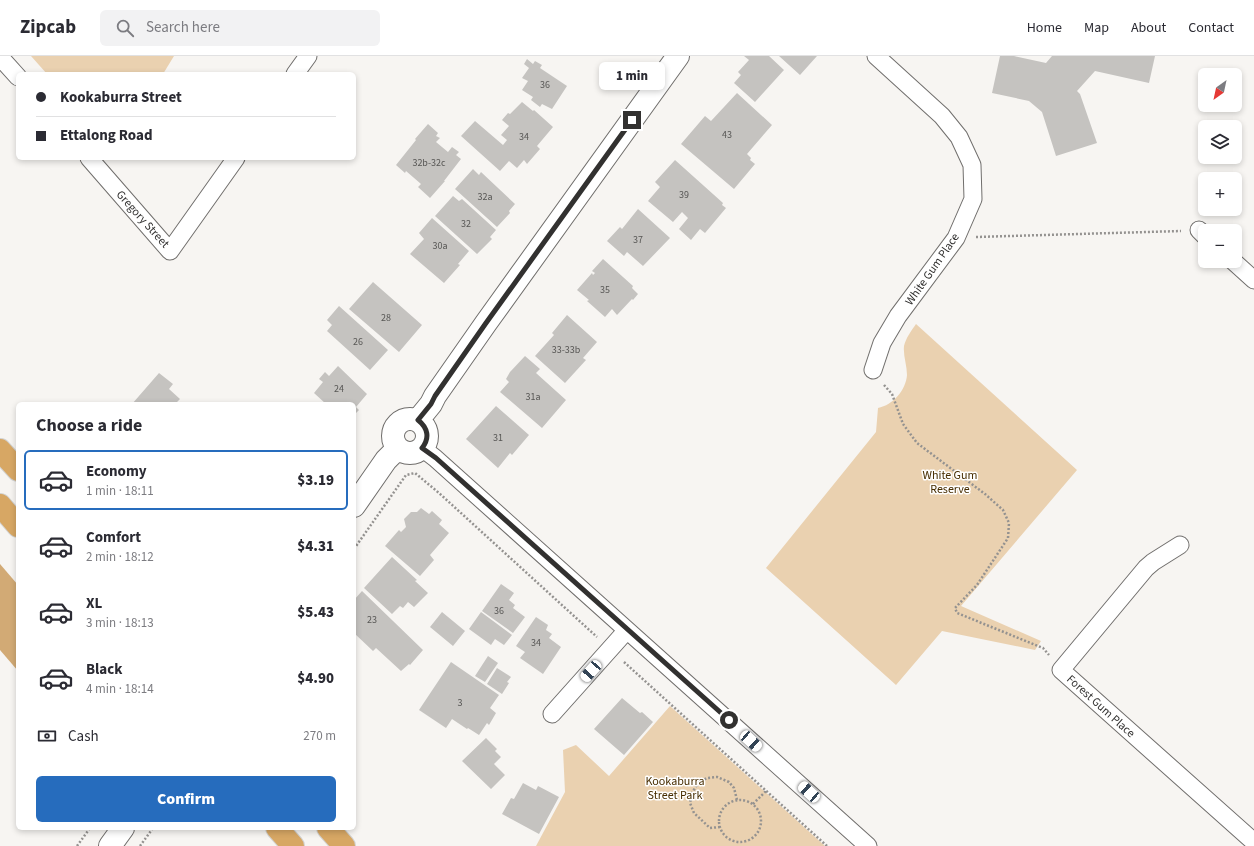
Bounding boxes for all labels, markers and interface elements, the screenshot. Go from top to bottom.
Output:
search box [100,10,380,46]
text: Zipcab [20,14,76,41]
icon: search [114,17,136,39]
text: Search here [146,17,220,38]
text: Home [1027,18,1062,38]
text: Map [1084,18,1109,38]
text: About [1131,18,1166,38]
text: Contact [1188,18,1234,38]
callout: 1 min [599,62,665,90]
text: 1 min [616,67,648,85]
north arrow [1198,68,1242,112]
map controls [1198,68,1242,268]
house number: 36 [540,78,550,92]
text: Kookaburra Street [60,87,182,108]
route end [623,111,641,129]
button: layers [1198,120,1242,164]
text: Ettalong Road [60,125,153,146]
house number: 43 [722,128,732,142]
house number: 34 [519,130,529,144]
house number: 32b-32c [412,156,446,170]
button: + [1198,172,1242,216]
street label: Gregory Street [112,187,173,252]
house number: 39 [679,188,689,202]
house number: 32a [478,190,492,204]
house number: 32 [461,217,471,231]
button: − [1198,224,1242,268]
street label: White Gum Place [901,230,964,309]
house number: 37 [633,233,643,247]
house number: 30a [433,239,447,253]
house number: 35 [600,283,610,297]
house number: 28 [381,311,391,325]
house number: 26 [353,335,363,349]
house number: 33-33b [552,343,581,357]
house number: 24 [334,382,344,396]
house number: 31a [526,390,540,404]
text: Choose a ride [36,413,142,438]
house number: 31 [493,431,503,445]
text: Economy [86,461,147,482]
icon: car [38,462,74,498]
park label: White Gum Reserve [922,467,978,498]
text: $3.19 [297,470,334,491]
text: 1 min · 18:11 [86,482,154,500]
text: Comfort [86,527,141,548]
icon: car [38,528,74,564]
text: $4.31 [297,536,334,557]
text: 2 min · 18:12 [86,548,154,566]
text: XL [86,593,102,614]
icon: car [38,594,74,630]
text: $5.43 [297,602,334,623]
house number: 36 [494,604,504,618]
house number: 23 [367,613,377,627]
text: 3 min · 18:13 [86,614,154,632]
house number: 34 [531,636,541,650]
car [579,658,603,684]
text: Black [86,659,123,680]
icon: car [38,660,74,696]
text: $4.90 [297,668,334,689]
street label: Forest Gum Place [1063,671,1139,742]
text: 4 min · 18:14 [86,680,154,698]
house number: 3 [458,696,463,710]
route start [720,711,738,729]
icon: cash [36,725,58,747]
text: Cash [68,726,99,747]
text: 270 m [303,727,336,745]
car [738,729,764,753]
park label: Kookaburra Street Park [646,773,705,804]
button: Confirm [36,776,336,822]
car [796,780,822,804]

